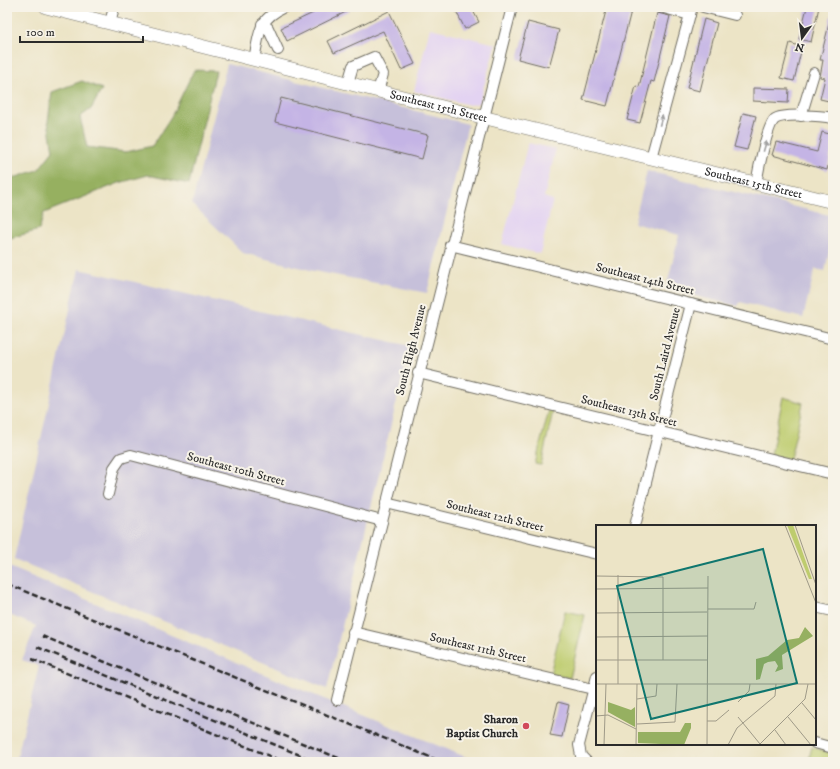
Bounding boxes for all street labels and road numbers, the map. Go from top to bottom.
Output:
street label: Southeast 15th Street [388,87,489,126]
street label: Southeast 15th Street [703,164,804,202]
street label: Southeast 14th Street [594,260,696,299]
street label: South High Avenue [392,303,430,397]
street label: South Laird Avenue [646,306,684,402]
street label: Southeast 13th Street [579,392,679,430]
street label: Southeast 10th Street [186,449,287,489]
street label: Southeast 12th Street [445,497,545,535]
street label: Southeast 11th Street [428,630,528,666]

